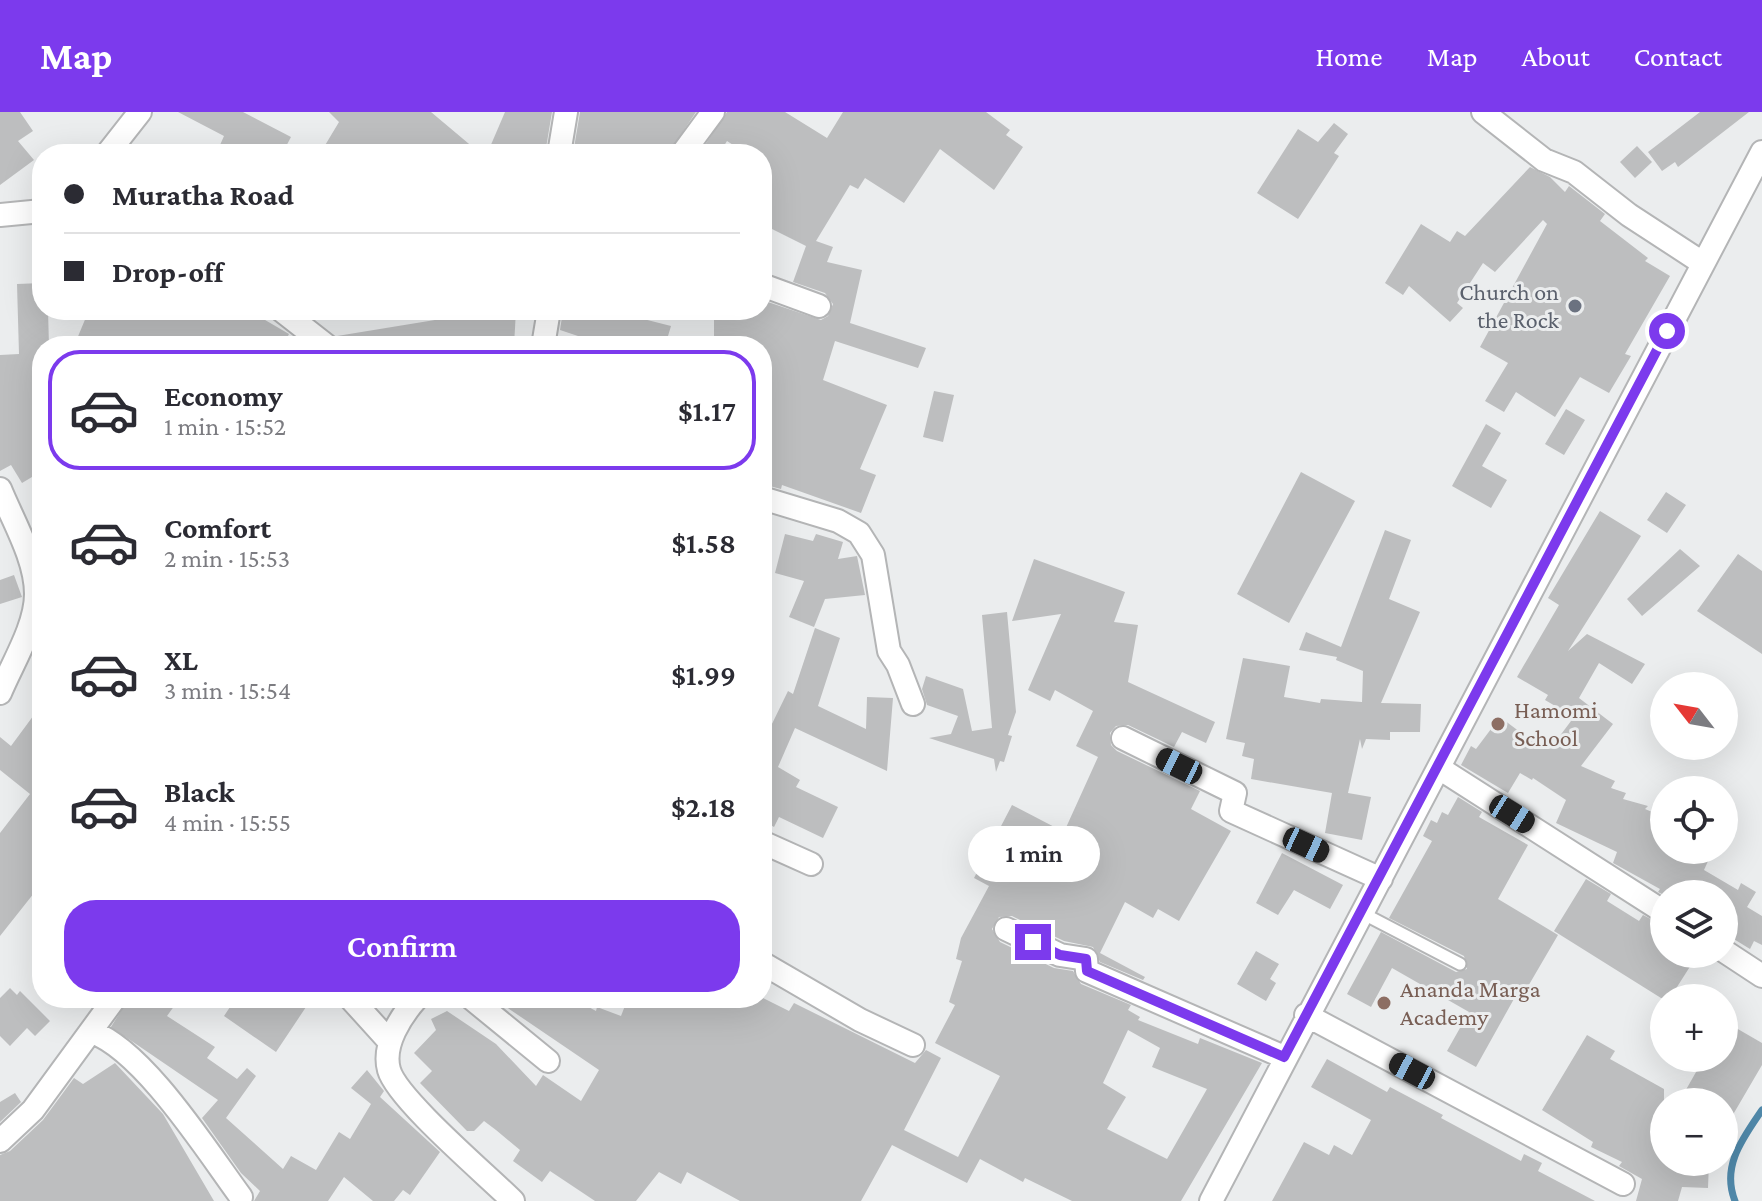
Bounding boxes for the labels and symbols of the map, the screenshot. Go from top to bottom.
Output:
place label: Church on the Rock [1459,278,1560,333]
marker: Church on the Rock [1566,297,1584,315]
route start [1649,313,1685,349]
north arrow [1650,672,1738,760]
place label: Hamomi School [1514,696,1598,751]
marker: Hamomi School [1489,715,1507,733]
car [1152,745,1206,787]
car [1485,791,1539,837]
car [1279,824,1333,866]
callout: 1 min [967,826,1099,882]
route end [1015,924,1051,960]
place label: Ananda Marga Academy [1400,975,1541,1030]
marker: Ananda Marga Academy [1375,994,1393,1012]
car [1385,1049,1439,1093]

